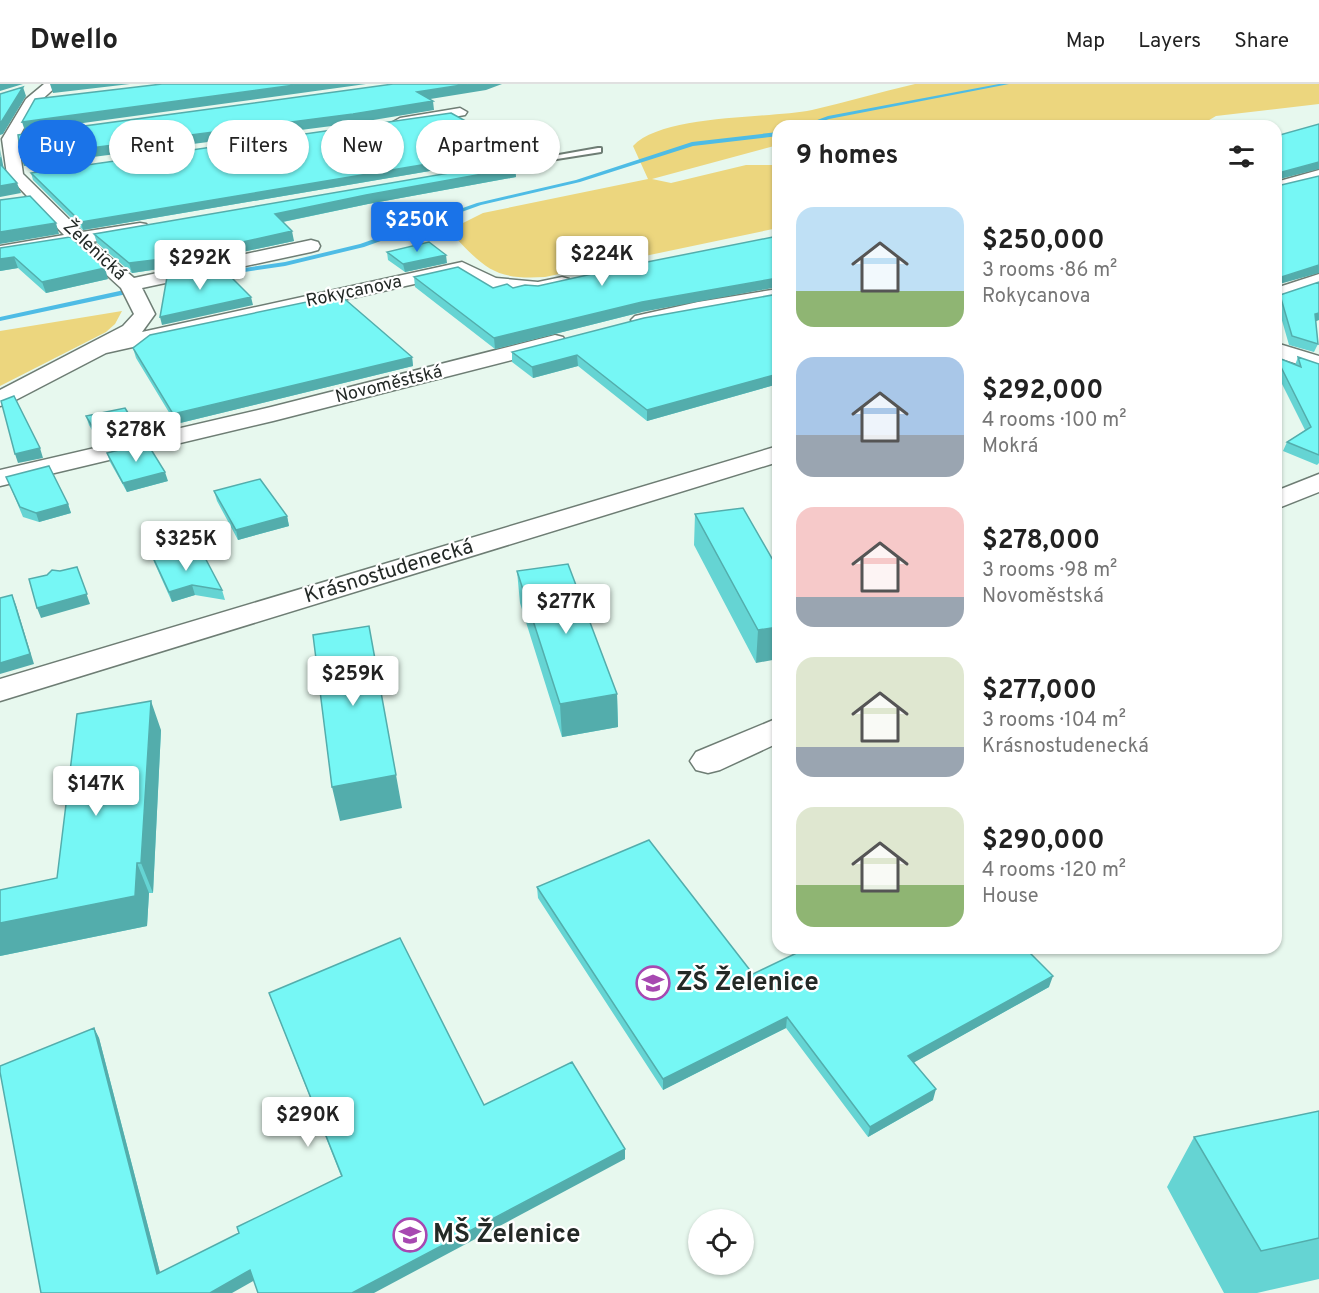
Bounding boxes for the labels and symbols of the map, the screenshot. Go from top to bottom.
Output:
pin: $250K [375,202,459,253]
street label: Želenická [58,214,132,286]
pin: $224K [560,236,644,287]
pin: $292K [158,240,242,291]
street label: Rokycanova [304,271,404,313]
street label: Novoměstská [333,361,445,409]
pin: $278K [94,412,178,463]
pin: $325K [144,521,228,572]
street label: Krásnostudenecká [301,533,477,611]
pin: $277K [524,584,608,635]
pin: $259K [311,656,395,707]
pin: $147K [54,766,138,817]
school or university icon: ZŠ Želenice [635,965,671,1001]
place label: ZŠ Želenice [676,965,819,1000]
pin: $290K [266,1097,350,1148]
school or university icon: MŠ Želenice [392,1217,428,1253]
place label: MŠ Želenice [433,1217,581,1252]

